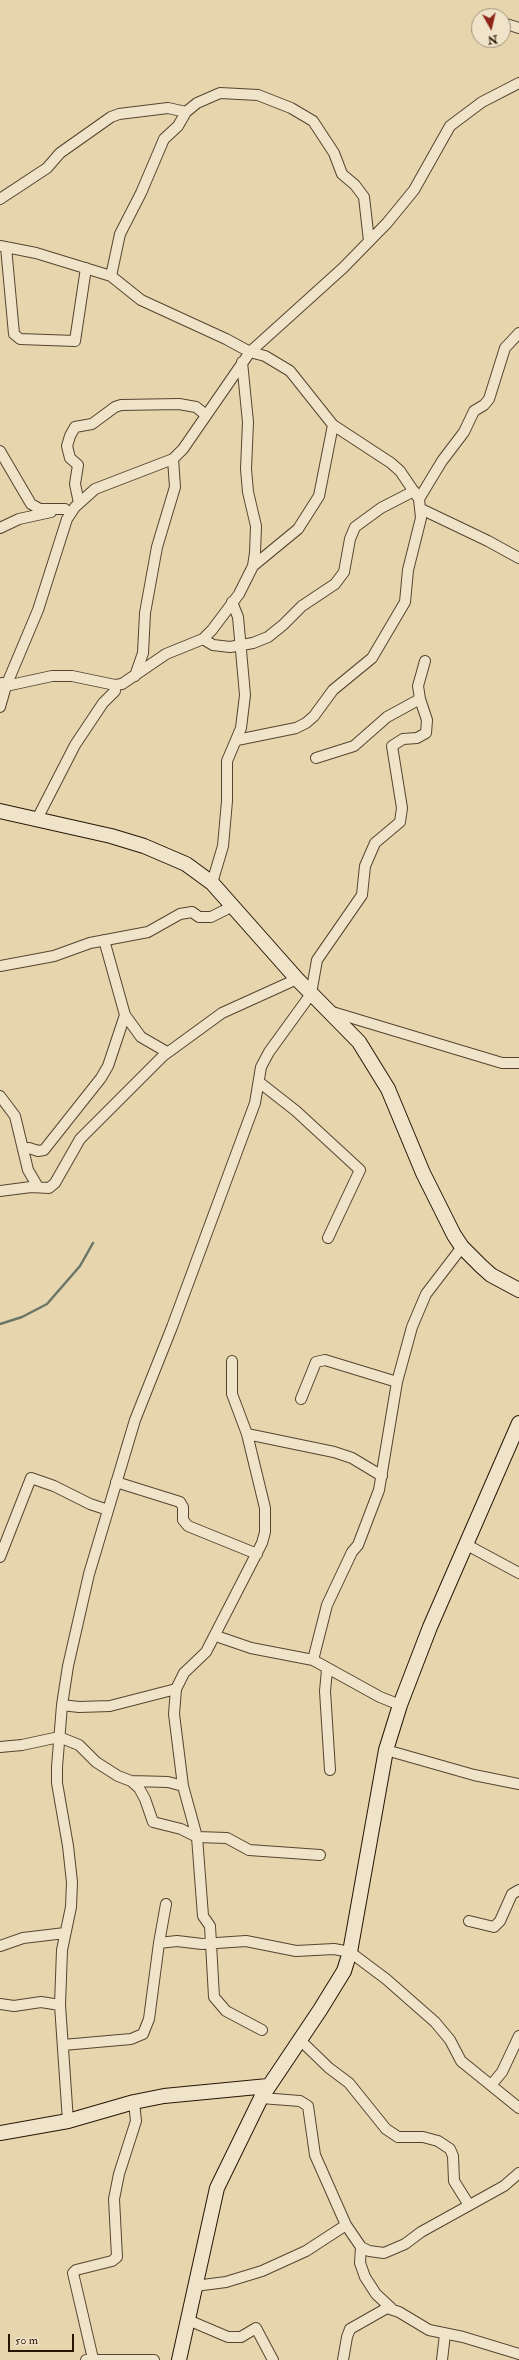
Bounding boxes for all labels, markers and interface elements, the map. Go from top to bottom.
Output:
north arrow [471,8,511,48]
text: N [487,32,498,47]
scale bar [10,2326,76,2352]
text: 50 m [15,2333,38,2348]

